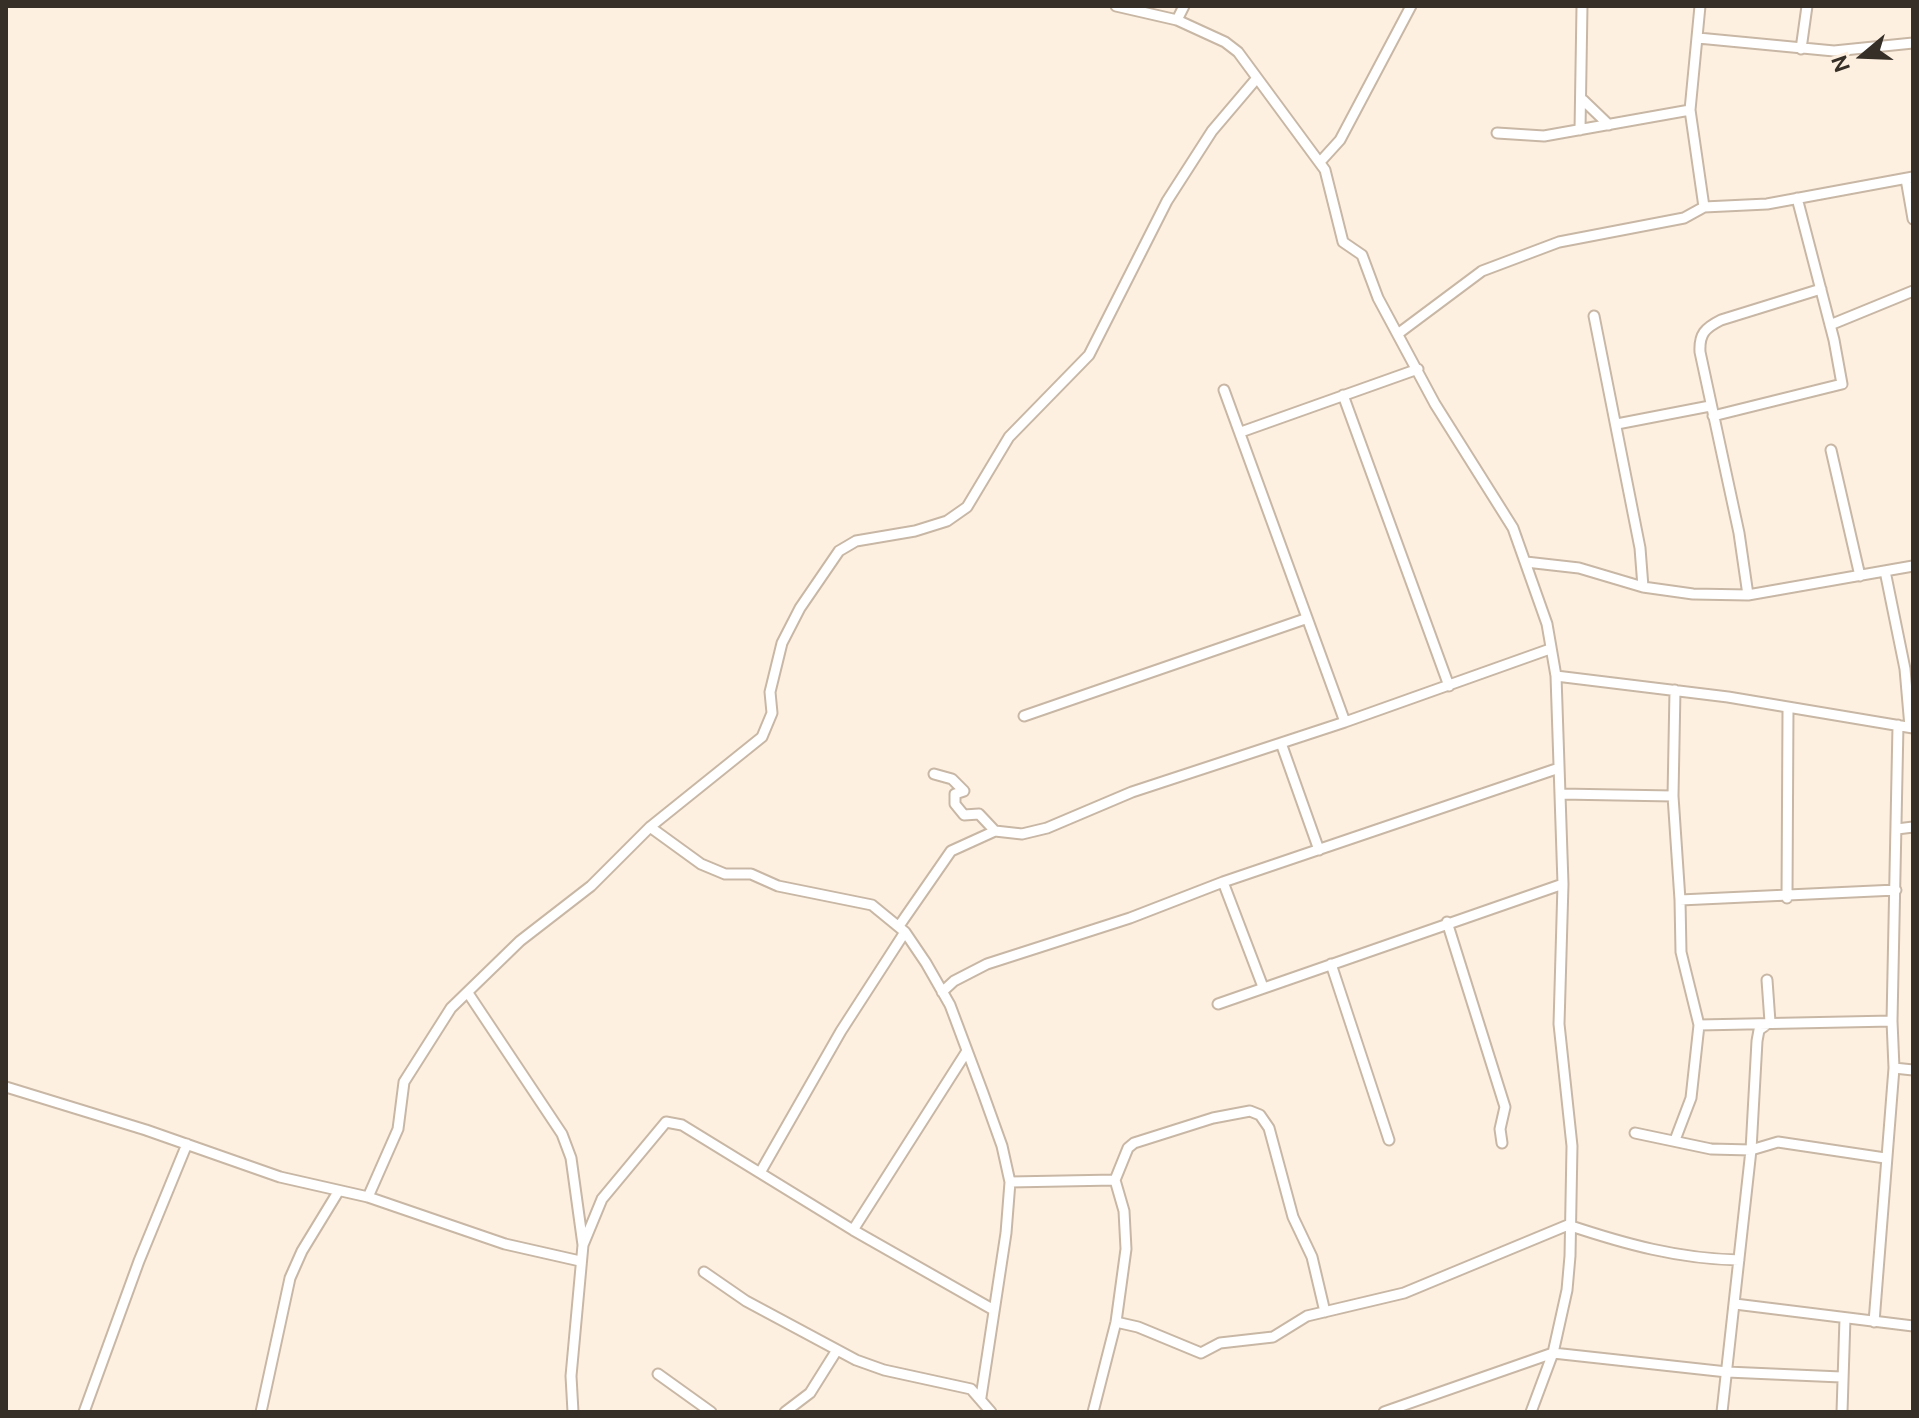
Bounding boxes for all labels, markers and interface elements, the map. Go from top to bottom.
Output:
north arrow [1823,16,1903,96]
text: N [1825,52,1854,76]

